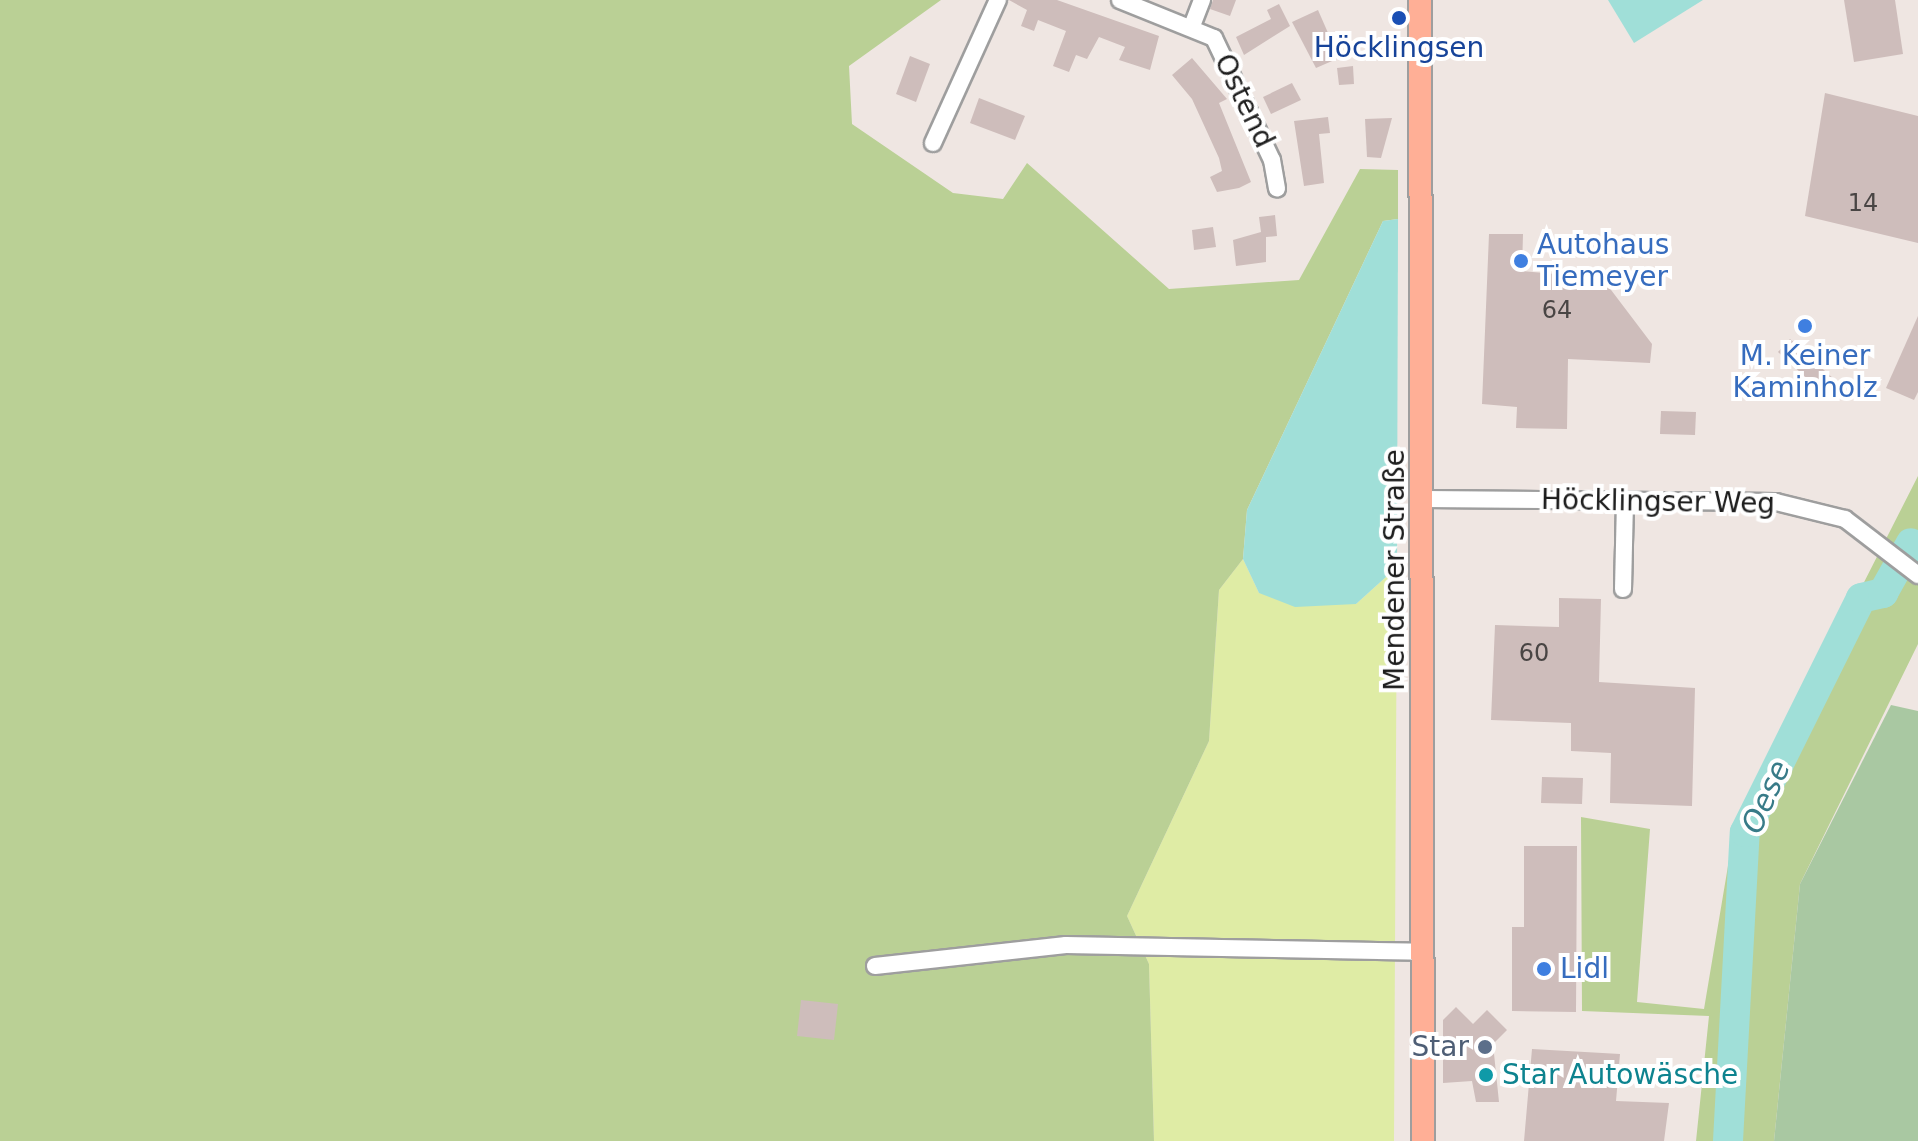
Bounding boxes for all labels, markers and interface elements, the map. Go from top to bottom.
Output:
marker: Höcklingsen [1390,9,1408,27]
place label: Höcklingsen [1314,31,1484,65]
street label: Ostend [1207,49,1281,153]
house number: 14 [1848,190,1878,218]
place label: Autohaus Tiemeyer [1537,228,1669,294]
marker: Autohaus Tiemeyer [1512,252,1530,270]
house number: 64 [1542,297,1572,325]
marker: M. Keiner Kaminholz [1796,317,1814,335]
place label: M. Keiner Kaminholz [1732,339,1878,405]
street label: Mendener Straße [1378,449,1412,691]
street label: Höcklingser Weg [1541,483,1775,521]
house number: 60 [1519,640,1549,668]
water label: Oese [1734,755,1798,839]
place label: Lidl [1560,952,1609,986]
marker: Lidl [1535,960,1553,978]
place label: Star [1412,1030,1469,1064]
marker: Star [1476,1038,1494,1056]
place label: Star Autowäsche [1502,1058,1738,1092]
marker: Star Autowäsche [1477,1066,1495,1084]

